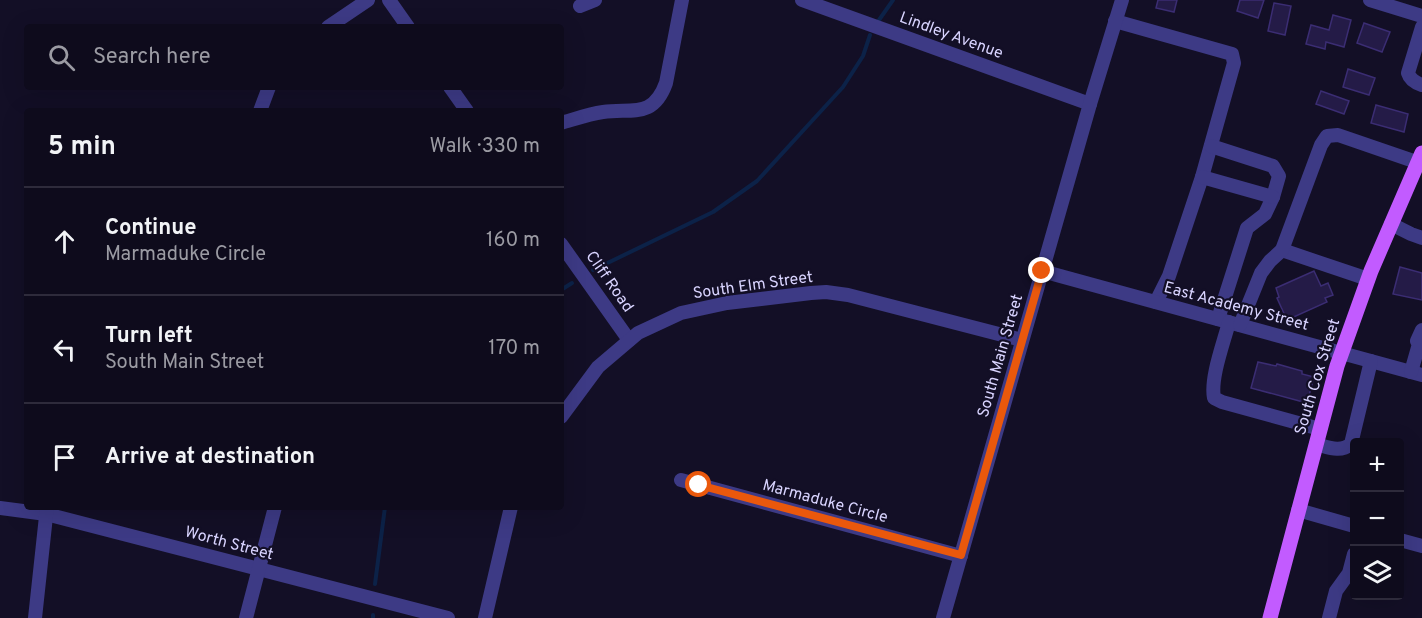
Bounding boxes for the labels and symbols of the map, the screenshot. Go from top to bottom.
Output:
street label: Lindley Avenue [896,8,1006,64]
street label: Cliff Road [581,248,637,316]
route end [1028,257,1054,283]
street label: South Elm Street [692,268,814,304]
street label: East Academy Street [1161,278,1311,336]
street label: South Main Street [974,292,1028,420]
street label: South Cox Street [1291,316,1345,438]
route start [685,471,711,497]
street label: Marmaduke Circle [760,476,890,528]
street label: Worth Street [182,523,276,565]

